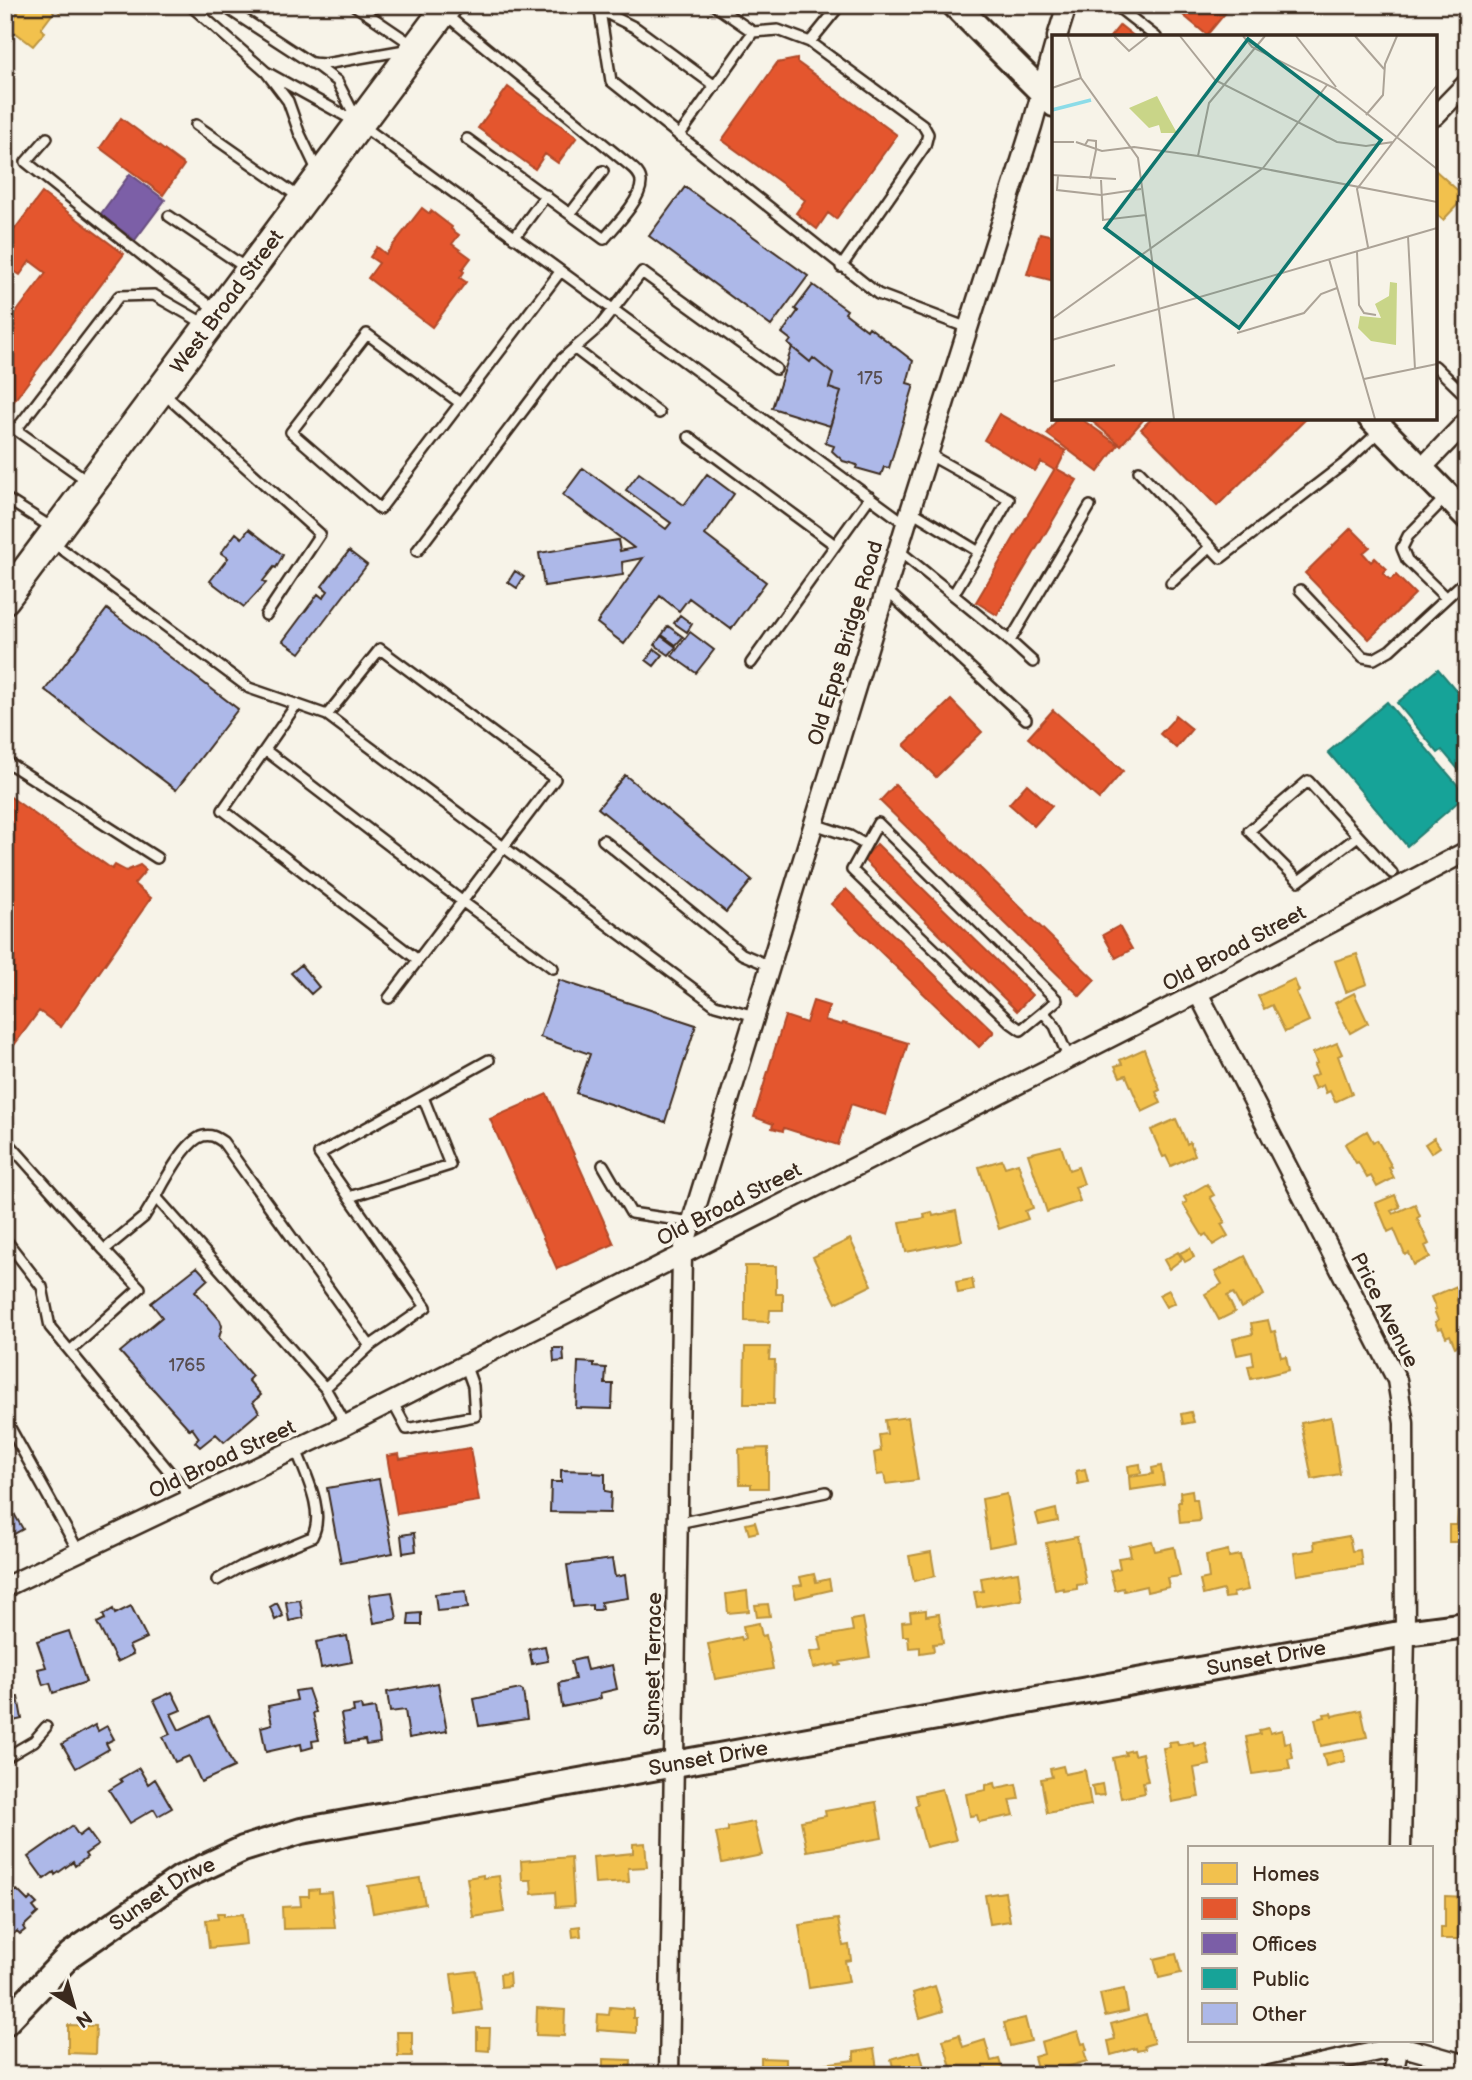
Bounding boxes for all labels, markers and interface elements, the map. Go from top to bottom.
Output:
inset map [1052,35,1437,420]
street label: West Broad Street [165,225,289,379]
house number: 175 [857,368,883,389]
street label: Old Epps Bridge Road [802,538,888,748]
street label: Old Broad Street [1158,900,1311,997]
street label: Old Broad Street [653,1157,806,1252]
street label: Price Avenue [1345,1249,1424,1372]
house number: 1765 [168,1355,206,1376]
street label: Old Broad Street [145,1414,300,1504]
street label: Sunset Terrace [640,1592,667,1736]
street label: Sunset Drive [1205,1635,1328,1681]
street label: Sunset Drive [647,1736,770,1781]
legend [1188,1846,1434,2042]
street label: Sunset Drive [105,1852,219,1937]
text: Homes [1252,1862,1320,1887]
text: Shops [1252,1897,1311,1922]
text: Offices [1252,1932,1317,1957]
text: Public [1252,1967,1310,1992]
north arrow [38,1972,108,2042]
text: Other [1252,2002,1307,2027]
text: N [71,2005,96,2032]

